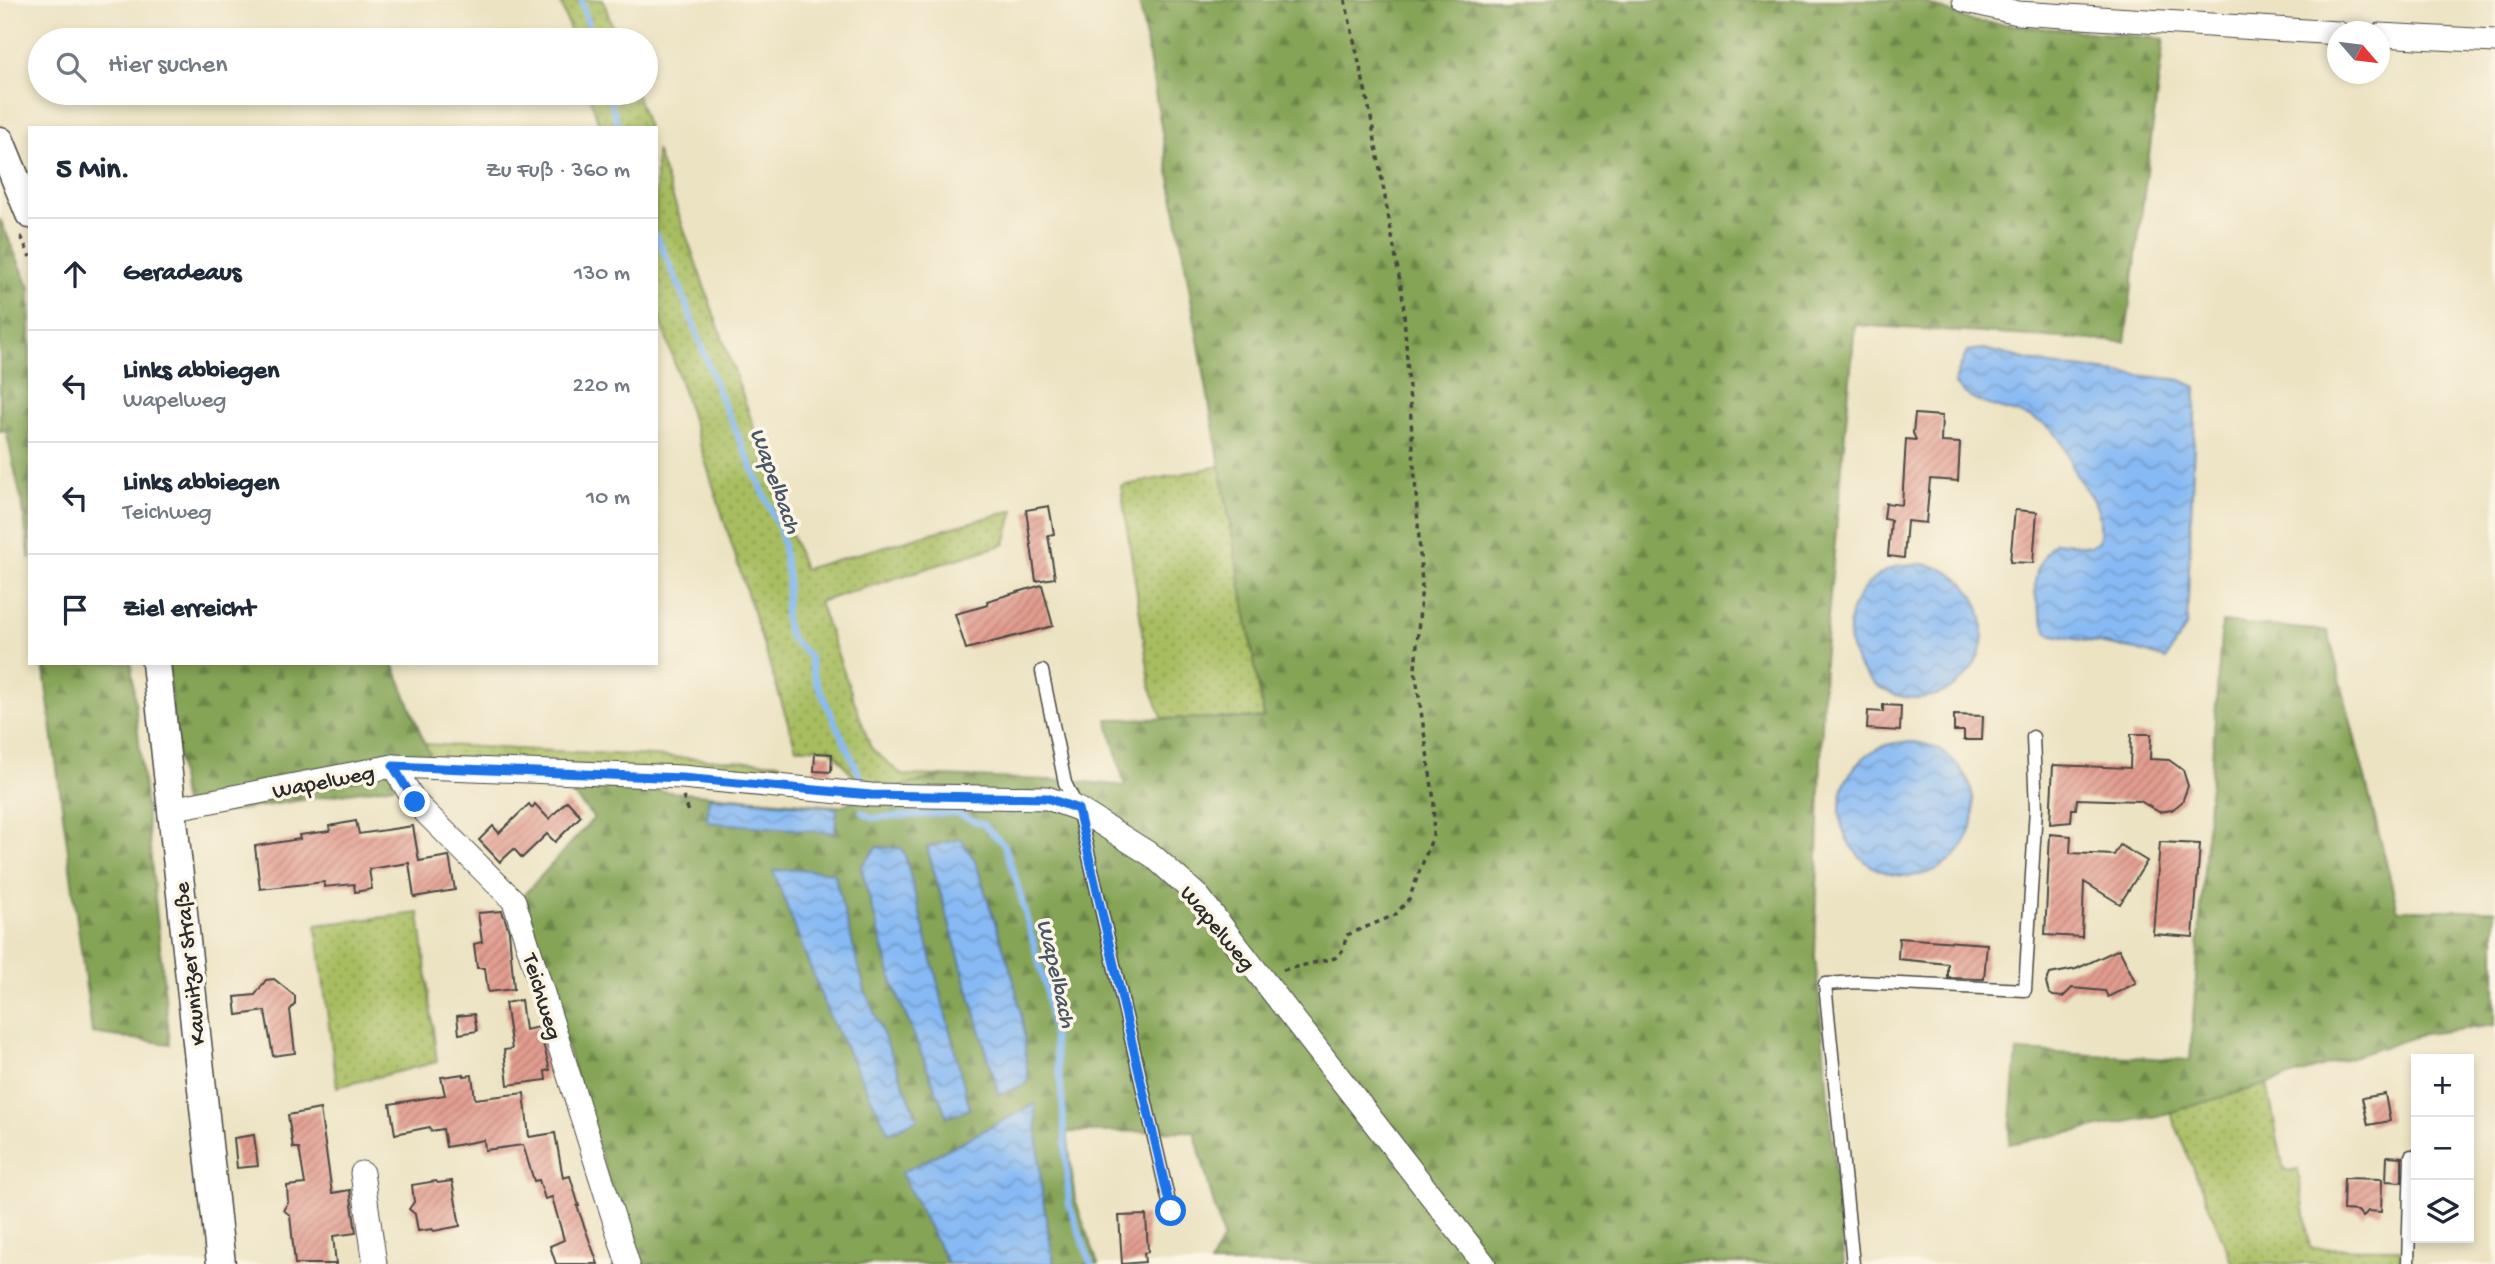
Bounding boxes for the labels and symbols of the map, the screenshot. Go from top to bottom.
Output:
north arrow [2327,21,2390,84]
water label: Wapelbach [741,424,807,539]
street label: Wapelweg [270,760,377,807]
route end [399,786,430,817]
street label: Kaunitzer Straße [169,880,213,1047]
street label: Wapelweg [1173,881,1260,978]
water label: Wapelbach [1028,917,1081,1032]
street label: Teichweg [514,949,567,1043]
route start [1155,1195,1186,1226]

